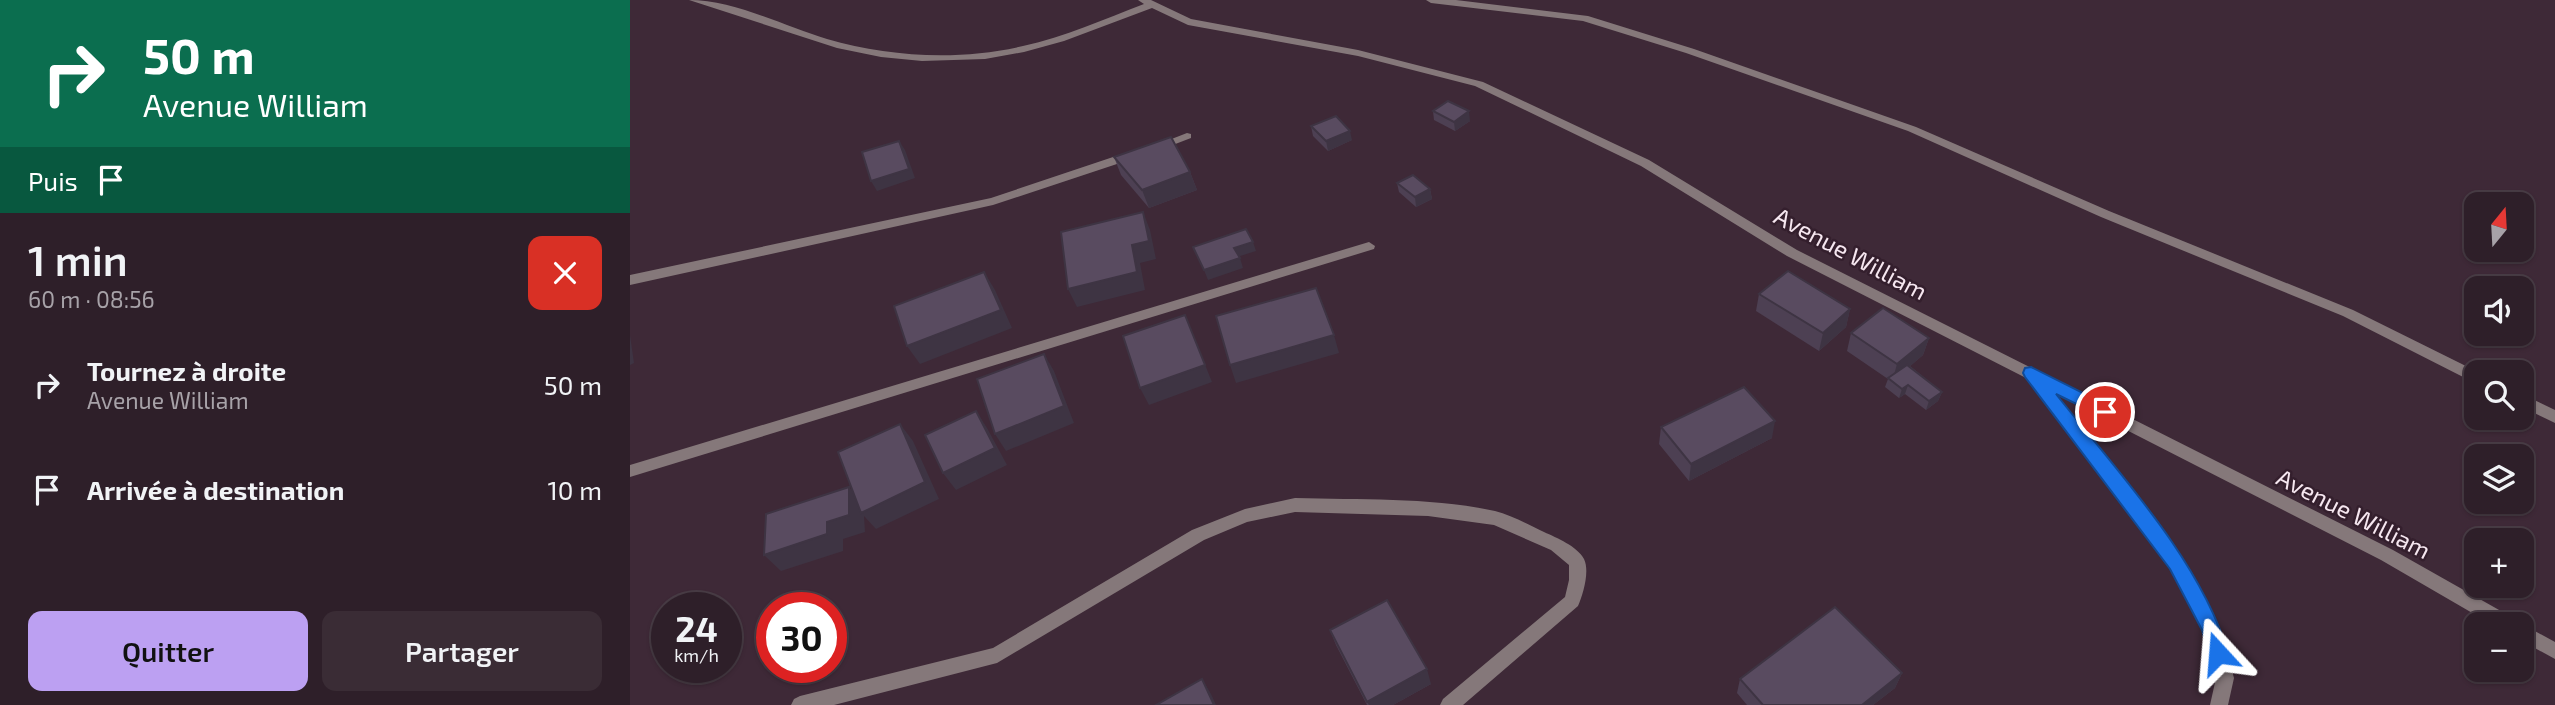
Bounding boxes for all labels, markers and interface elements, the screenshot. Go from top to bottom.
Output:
text: 50 m [143,25,255,84]
icon: right [28,28,119,119]
text: Avenue William [143,85,368,123]
icon: arrive [92,161,130,199]
text: Puis [28,165,78,196]
north arrow [2464,192,2534,262]
map controls [2464,192,2534,682]
street label: Avenue William [1770,201,1932,305]
text: 1 min [28,234,128,284]
button: close [528,236,602,310]
button: sound [2464,276,2534,346]
text: 60 m · 08:56 [28,285,155,313]
text: Tournez à droite [87,355,286,386]
button: search [2464,360,2534,430]
icon: right [28,366,66,404]
text: 50 m [544,369,602,400]
pin [2075,382,2135,442]
text: Avenue William [87,386,249,414]
icon: arrive [2086,393,2124,431]
button: layers [2464,444,2534,514]
street label: Avenue William [2272,462,2436,564]
icon: arrive [28,471,66,509]
text: Arrivée à destination [87,474,344,505]
text: 10 m [547,474,602,505]
button: + [2464,528,2534,598]
speed limit sign: 30 [756,592,847,683]
text: 24 [675,607,718,649]
button: Quitter [28,611,308,691]
button: Partager [322,611,602,691]
button: − [2464,612,2534,682]
position arrow [2181,616,2255,690]
text: km/h [674,644,719,666]

